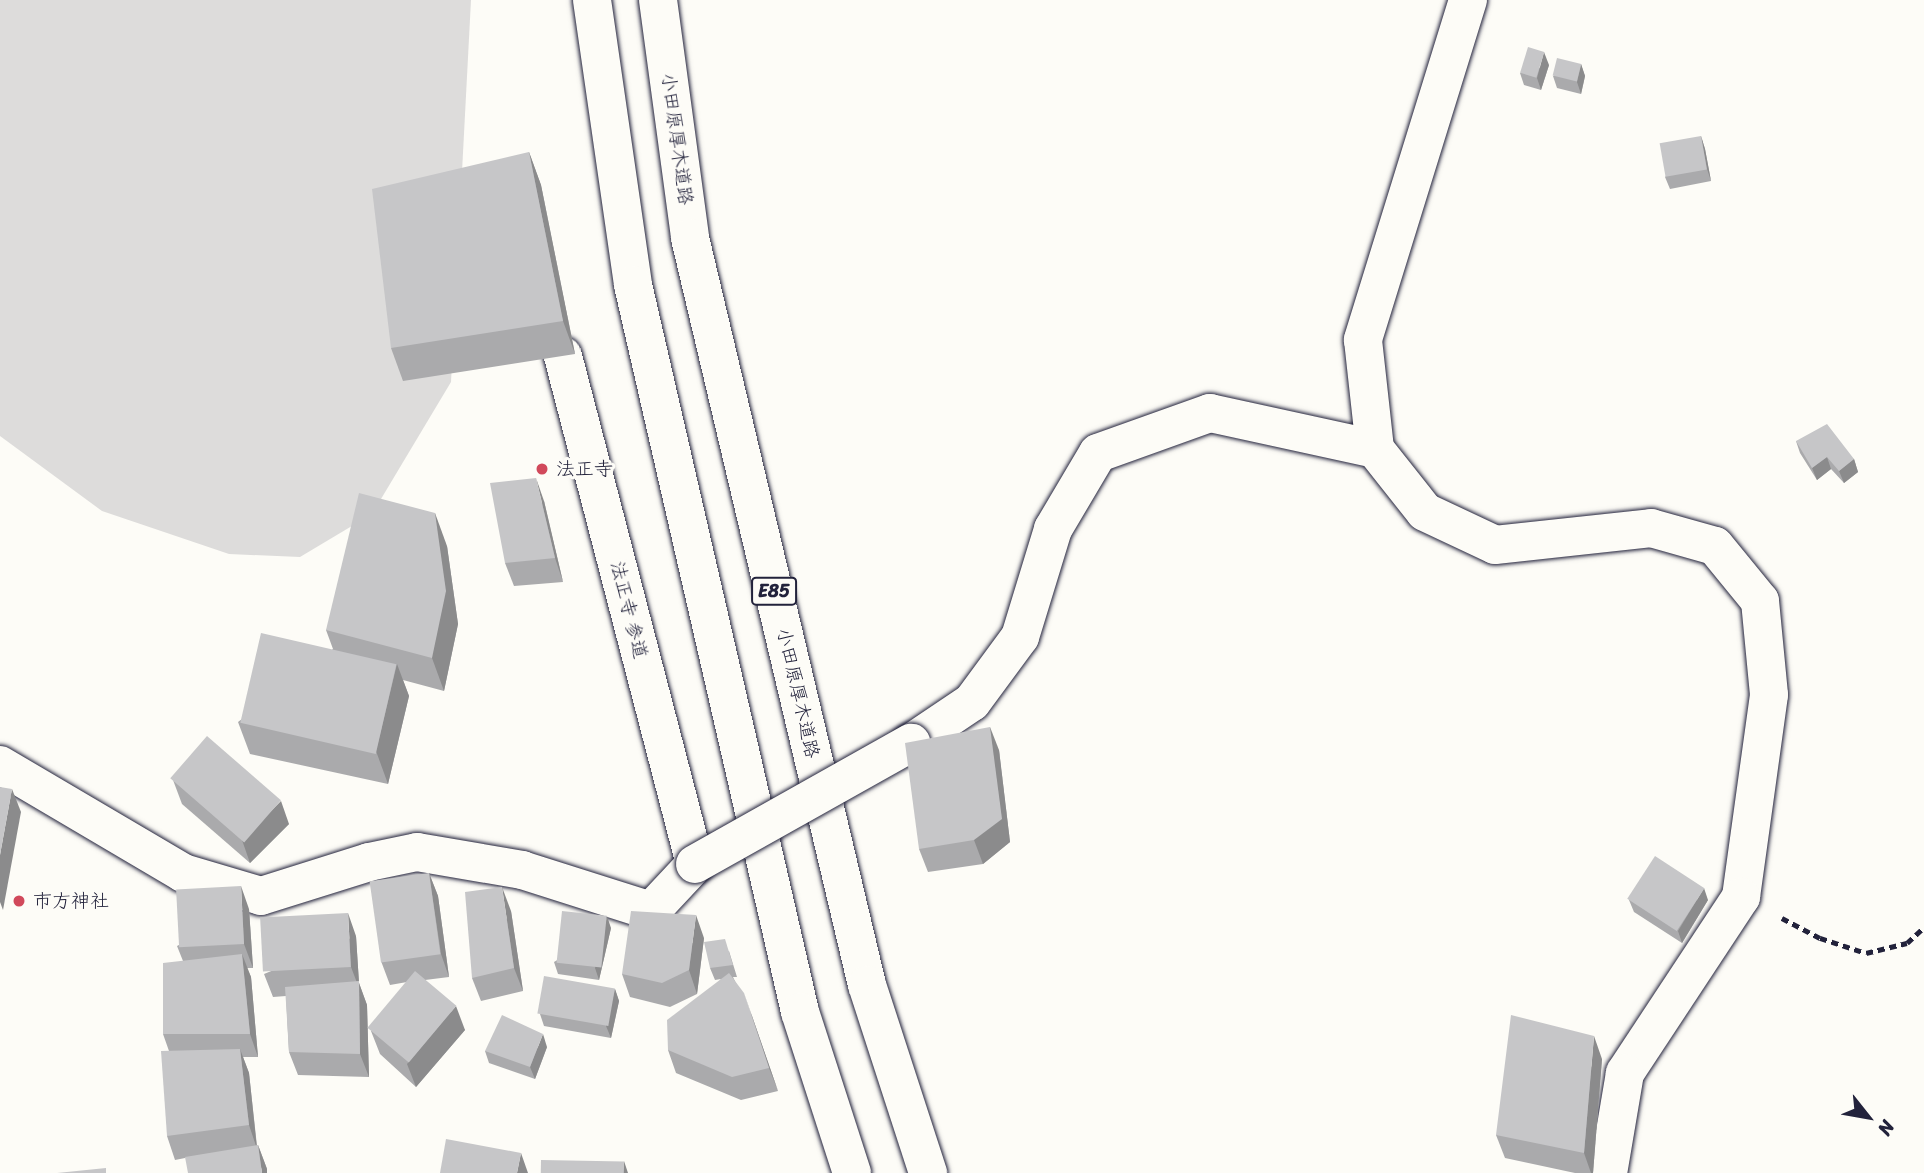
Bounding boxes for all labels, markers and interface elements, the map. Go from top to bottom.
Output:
street label: 小田原厚木道路 [656,72,698,206]
place label: 法正寺 [556,458,613,480]
marker: 法正寺 [534,461,550,477]
street label: 法正寺 参道 [606,559,652,661]
road number: E85 [750,576,798,606]
street label: 小田原厚木道路 [772,626,824,760]
place label: 市方神社 [33,890,109,912]
marker: 市方神社 [11,893,27,909]
north arrow [1833,1082,1903,1152]
text: N [1869,1114,1904,1142]

